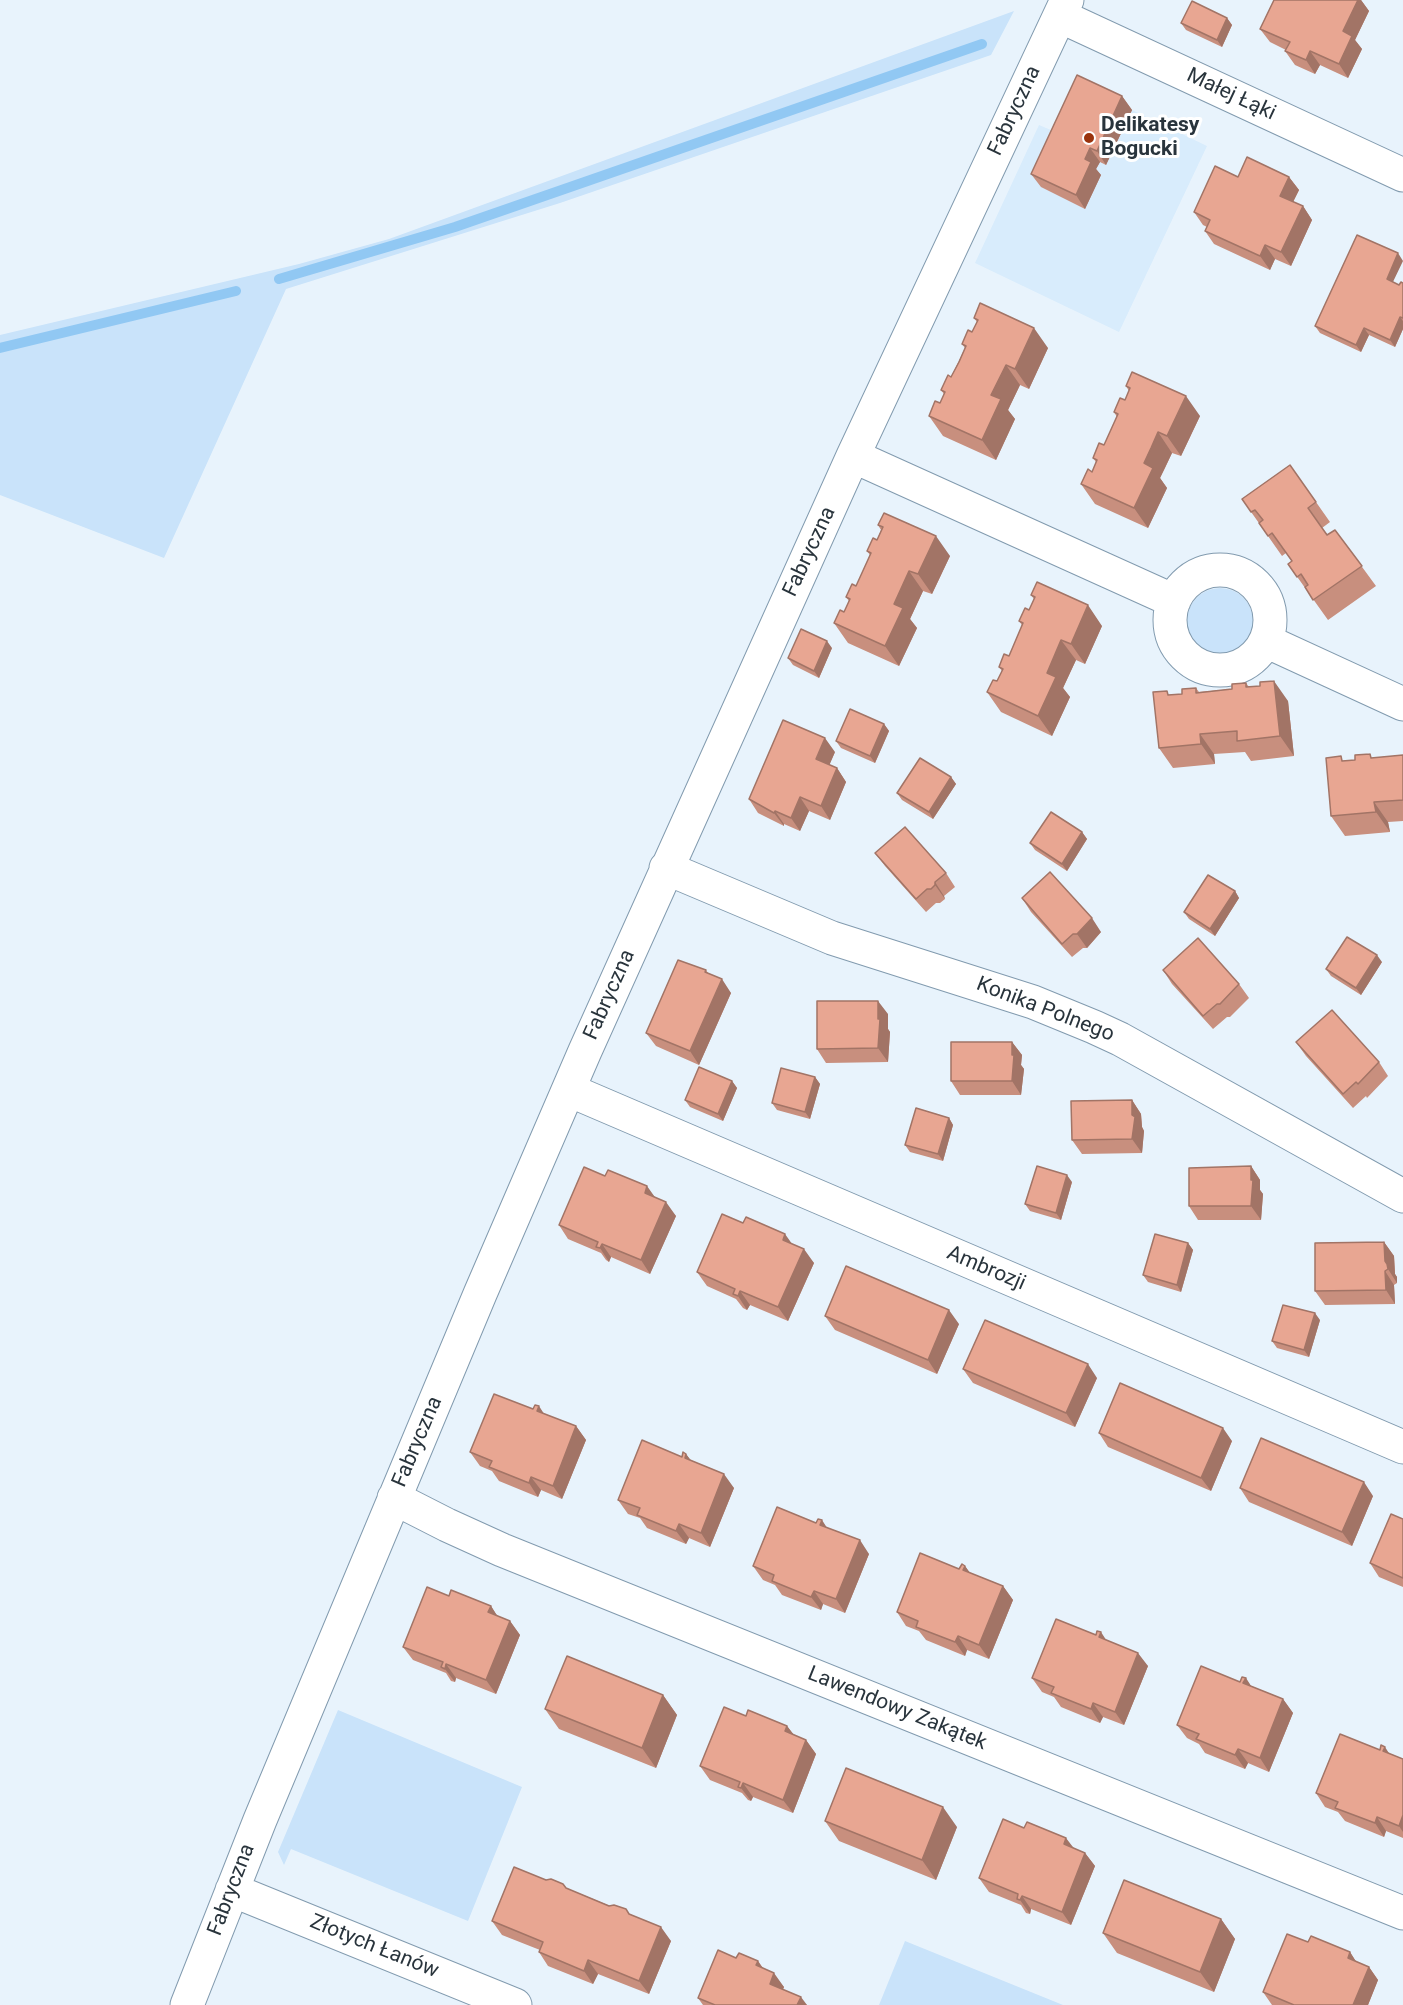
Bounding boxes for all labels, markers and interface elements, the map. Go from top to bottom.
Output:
street label: Fabryczna [983,62,1047,160]
street label: Małej Łąki [1182,63,1280,127]
place label: Delikatesy Bogucki [1101,113,1199,163]
marker: Delikatesy Bogucki [1082,131,1096,145]
street label: Fabryczna [778,503,842,601]
street label: Fabryczna [579,946,641,1044]
street label: Konika Polnego [973,972,1117,1048]
street label: Ambrozji [943,1241,1029,1297]
street label: Fabryczna [388,1393,448,1491]
street label: Lawendowy Zakątek [804,1662,990,1756]
street label: Fabryczna [203,1841,261,1939]
street label: Złotych Łanów [306,1910,442,1984]

